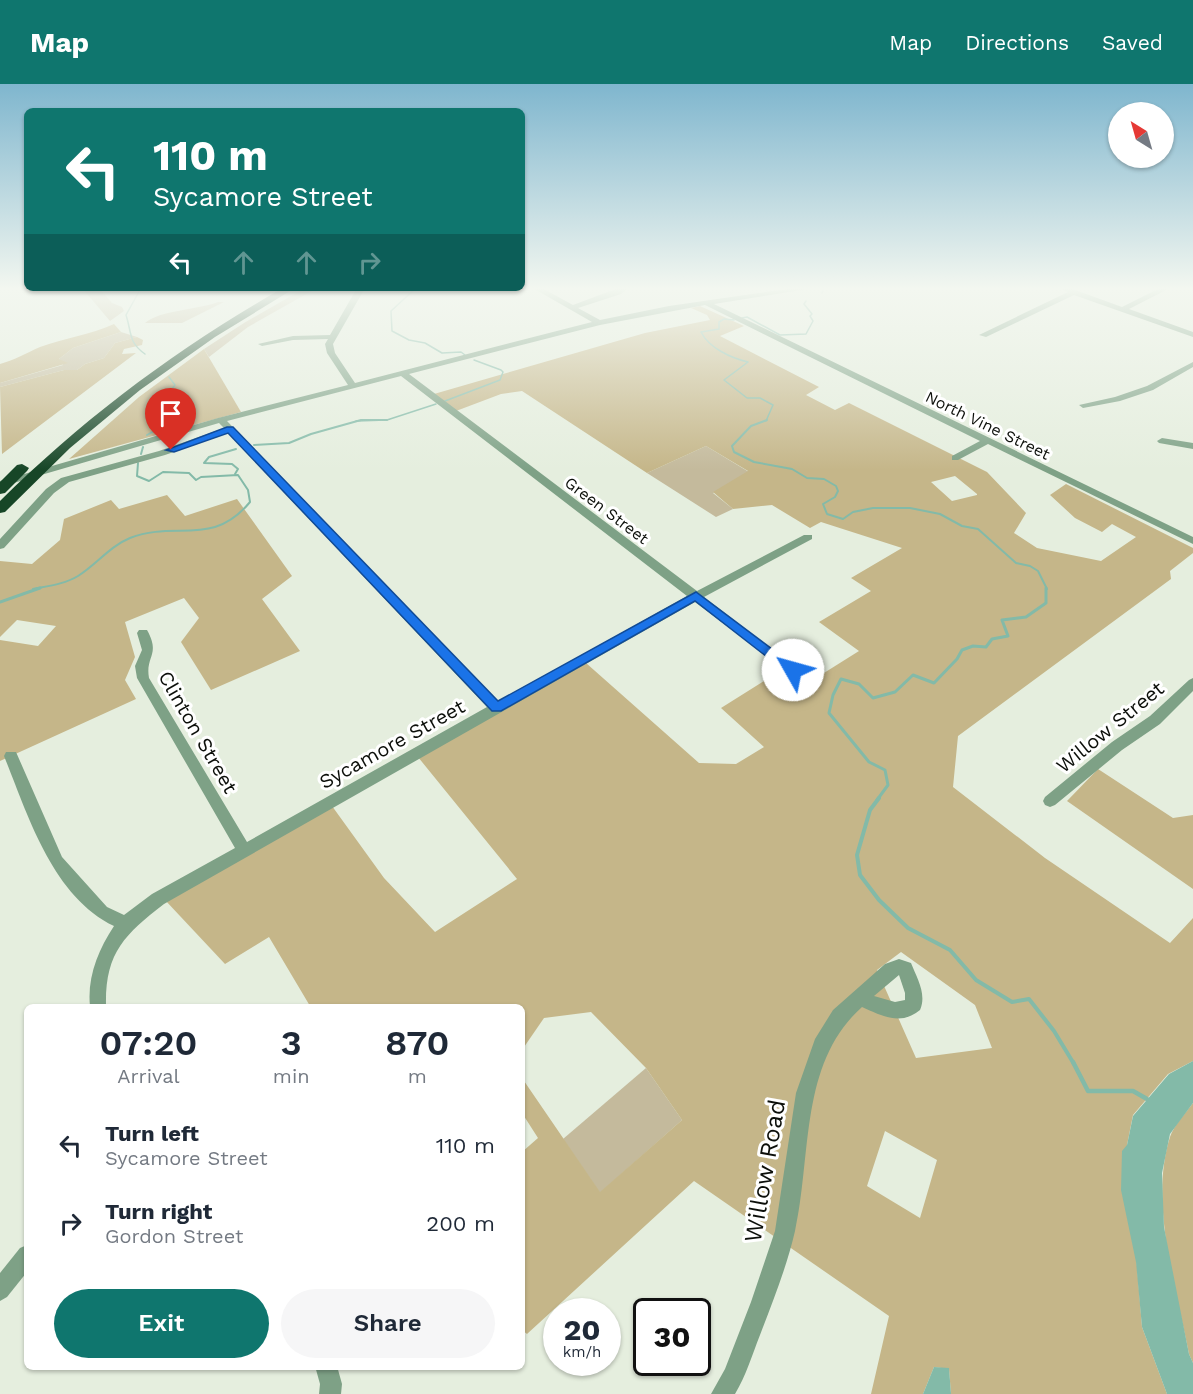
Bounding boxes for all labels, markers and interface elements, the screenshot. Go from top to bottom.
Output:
text: Map [30,26,89,59]
text: Map [889,30,932,55]
text: Directions [965,30,1069,55]
text: Saved [1102,30,1163,55]
north arrow [1108,102,1174,168]
map controls [1108,102,1174,168]
text: 110 m [153,131,268,180]
icon: left [54,132,132,210]
text: Sycamore Street [153,181,373,213]
icon: left [164,246,197,279]
icon: ahead [227,246,260,279]
icon: ahead [290,246,323,279]
icon: right [353,246,386,279]
street label: North Vine Street [922,387,1053,464]
pin [145,388,196,450]
icon: arrive [154,397,187,430]
street label: Green Street [561,473,653,548]
position arrow [761,638,825,702]
street label: Clinton Street [153,667,243,798]
street label: Willow Street [1051,676,1169,778]
street label: Sycamore Street [315,694,469,794]
text: 07:20 [99,1022,197,1064]
text: 3 [281,1022,302,1064]
text: 870 [385,1022,450,1064]
text: Arrival [117,1064,180,1088]
text: min [273,1064,310,1088]
text: m [408,1064,427,1088]
street label: Willow Road [739,1097,791,1245]
text: Turn left [105,1121,199,1146]
icon: left [54,1129,87,1162]
text: 110 m [436,1133,495,1158]
text: Sycamore Street [105,1146,268,1170]
text: Turn right [105,1199,212,1224]
icon: right [54,1207,87,1240]
text: 200 m [426,1211,495,1236]
text: Gordon Street [105,1224,243,1248]
button: Exit [54,1289,269,1358]
button: Share [281,1289,495,1358]
speed limit sign: 30 [633,1298,711,1376]
text: 20 [563,1312,601,1347]
text: km/h [563,1343,601,1361]

